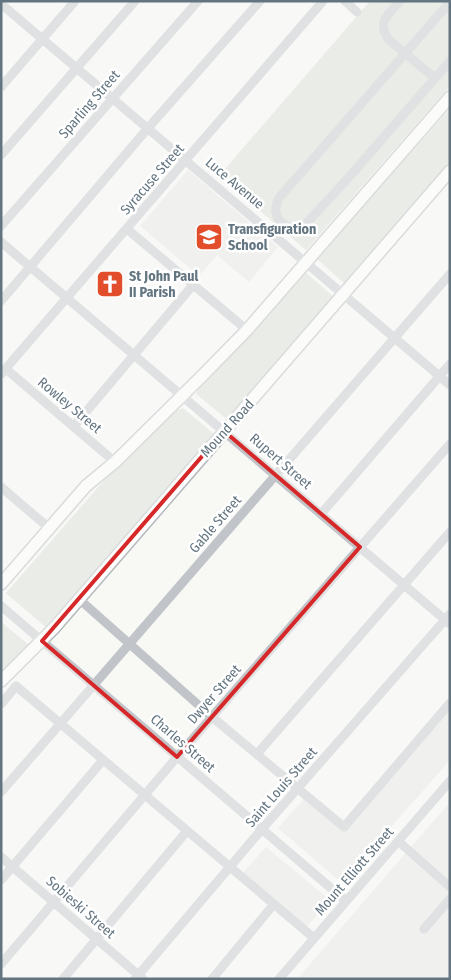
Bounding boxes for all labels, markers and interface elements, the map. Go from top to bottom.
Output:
street label: Sparling Street [55,66,124,142]
street label: Syracuse Street [117,140,188,218]
street label: Luce Avenue [202,154,268,213]
place label: Transfiguration School [228,221,316,254]
school or university icon: Transfiguration School [194,222,224,252]
place label: St John Paul II Parish [129,268,198,301]
church icon: St John Paul II Parish [95,269,125,299]
street label: Rowley Street [34,374,105,437]
street label: Mound Road [197,396,258,461]
street label: Rupert Street [246,430,315,493]
street label: Gable Street [186,492,245,557]
street label: Dwyer Street [184,661,245,727]
street label: Charles Street [147,711,219,776]
street label: Saint Louis Street [242,744,321,831]
street label: Mount Elliott Street [311,823,398,919]
street label: Sobieski Street [43,873,119,942]

